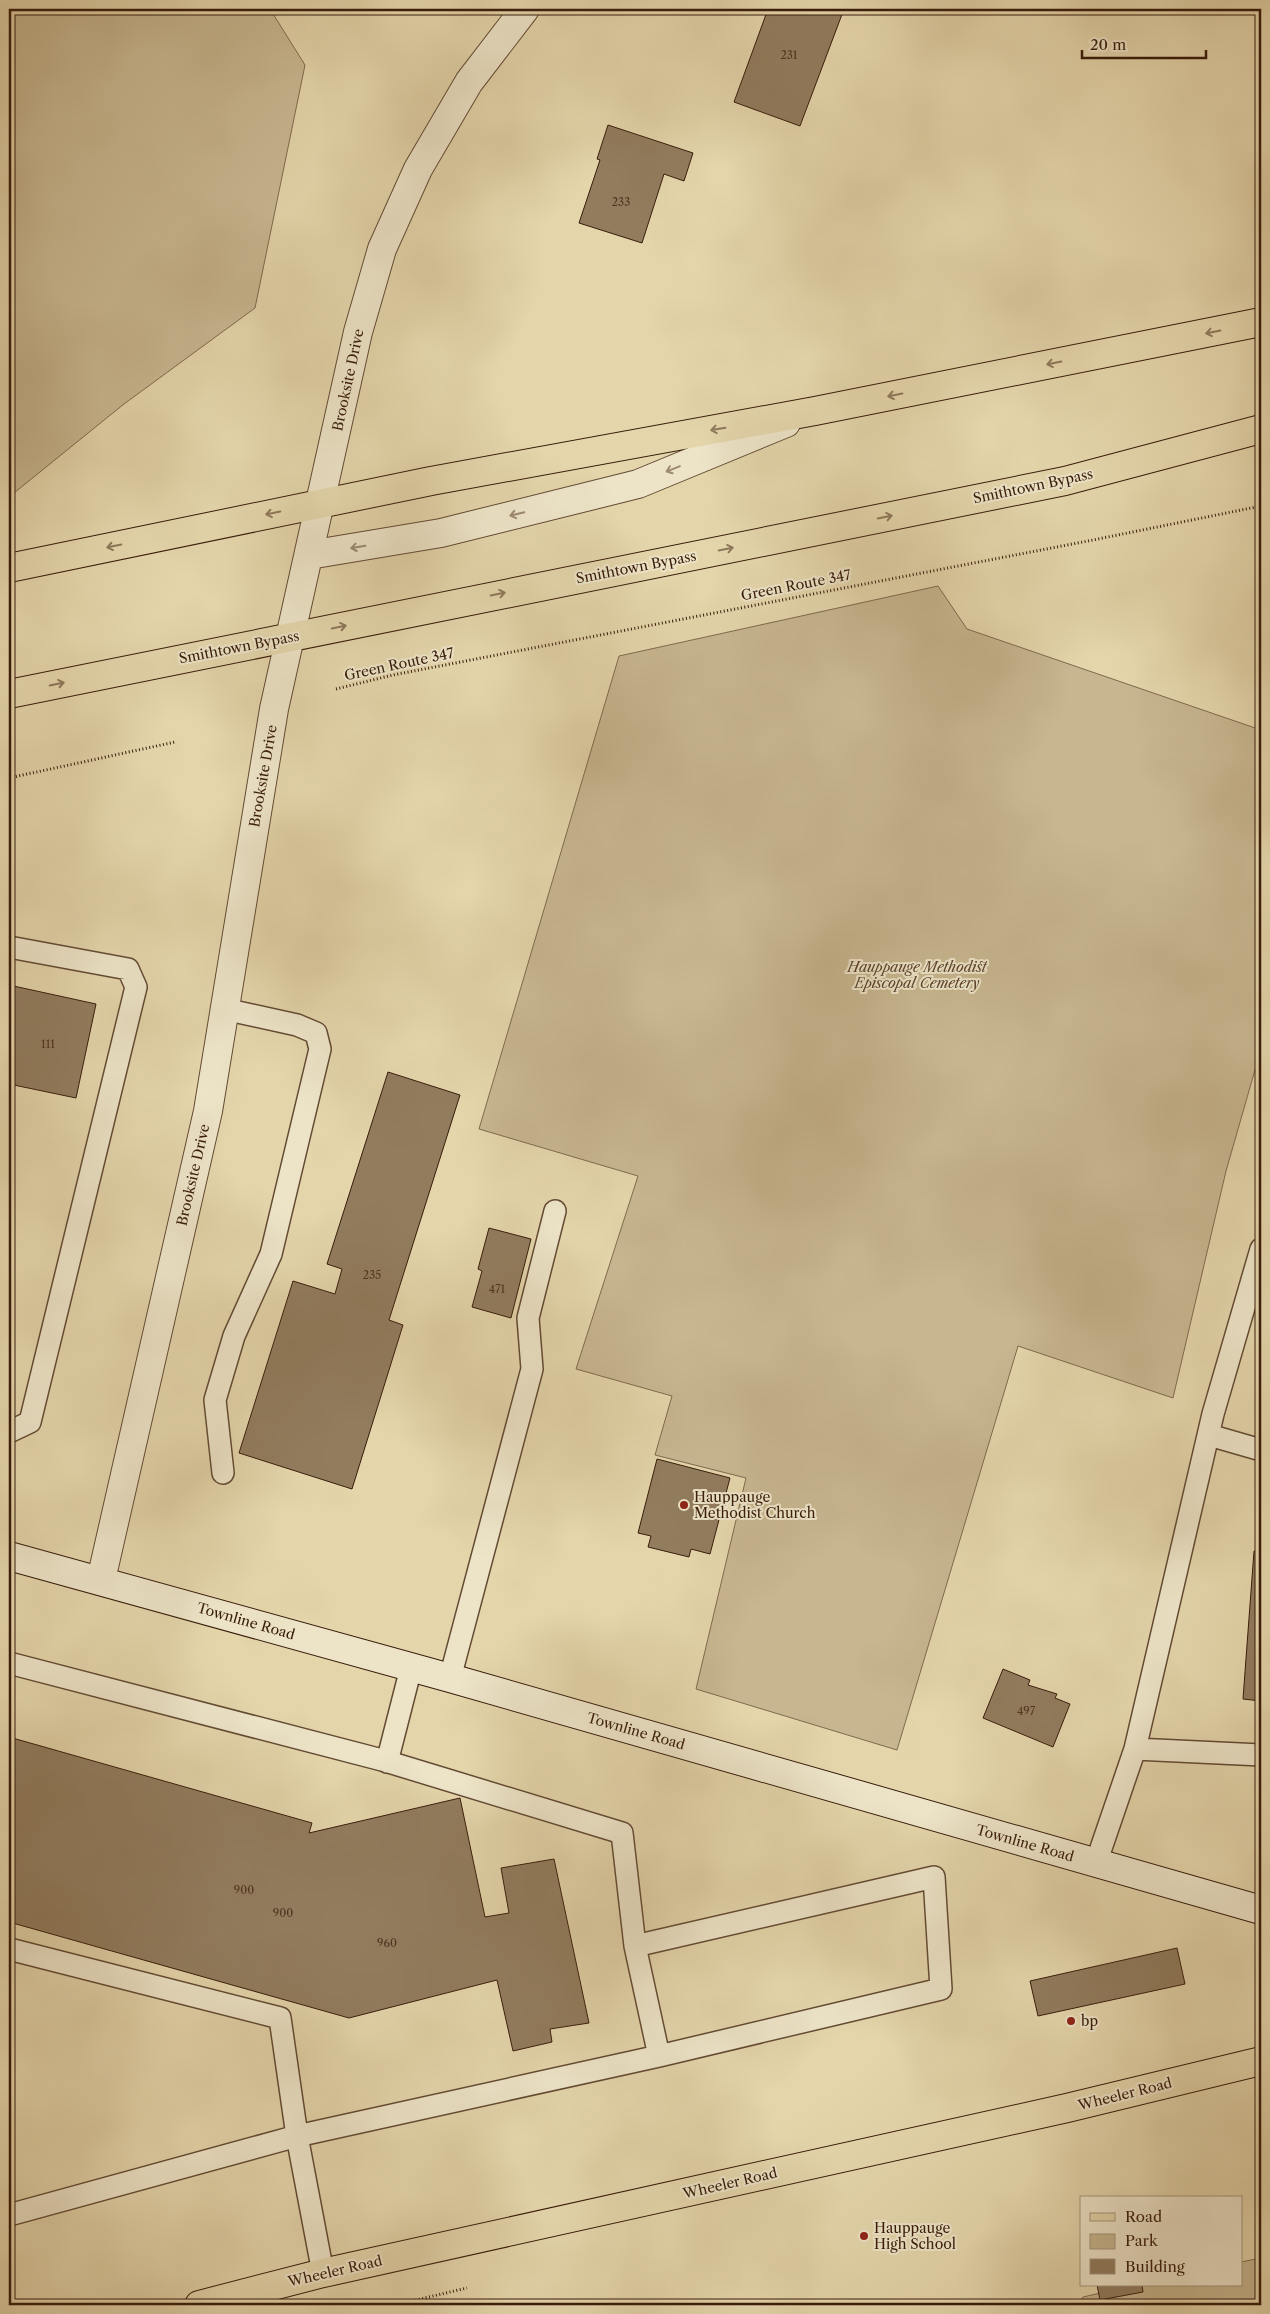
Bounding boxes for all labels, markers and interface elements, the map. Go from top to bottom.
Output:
scale bar [1082,28,1206,60]
text: 20 m [1090,35,1126,54]
house number: 231 [780,48,798,62]
house number: 233 [612,195,630,209]
street label: Brooksite Drive [328,327,368,433]
one-way arrow [1206,327,1222,337]
one-way arrow [1047,359,1063,369]
one-way arrow [887,391,903,400]
one-way arrow [710,424,726,434]
street label: Smithtown Bypass [971,464,1095,508]
one-way arrow [666,465,681,474]
one-way arrow [265,509,281,518]
one-way arrow [510,510,526,519]
one-way arrow [877,512,893,521]
one-way arrow [106,542,122,551]
one-way arrow [351,542,367,552]
one-way arrow [717,544,733,553]
street label: Smithtown Bypass [574,547,698,587]
street label: Green Route 347 [739,565,853,604]
one-way arrow [489,589,505,599]
one-way arrow [330,622,346,631]
street label: Smithtown Bypass [177,627,301,667]
street label: Green Route 347 [342,644,456,684]
one-way arrow [48,679,64,689]
street label: Brooksite Drive [245,723,281,829]
park label: Hauppauge Methodist Episcopal Cemetery [846,958,988,992]
house number: 111 [41,1037,55,1051]
street label: Brooksite Drive [173,1122,213,1228]
house number: 235 [363,1268,381,1282]
house number: 471 [489,1282,506,1296]
place label: Hauppauge Methodist Church [694,1488,816,1522]
marker: Hauppauge Methodist Church [678,1499,690,1511]
street label: Townline Road [195,1598,298,1644]
house number: 497 [1017,1704,1036,1718]
street label: Townline Road [585,1708,688,1754]
street label: Townline Road [974,1820,1077,1866]
house number: 900 [234,1883,254,1897]
house number: 900 [273,1906,293,1920]
house number: 960 [377,1936,397,1950]
place label: bp [1081,2012,1098,2030]
marker: bp [1065,2015,1077,2027]
street label: Wheeler Road [1075,2074,1174,2115]
street label: Wheeler Road [680,2163,779,2203]
legend [1080,2196,1242,2286]
text: Road [1125,2207,1162,2226]
place label: Hauppauge High School [874,2219,956,2253]
marker: Hauppauge High School [858,2230,870,2242]
text: Park [1125,2231,1159,2250]
street label: Wheeler Road [285,2251,384,2291]
text: Building [1125,2257,1185,2276]

